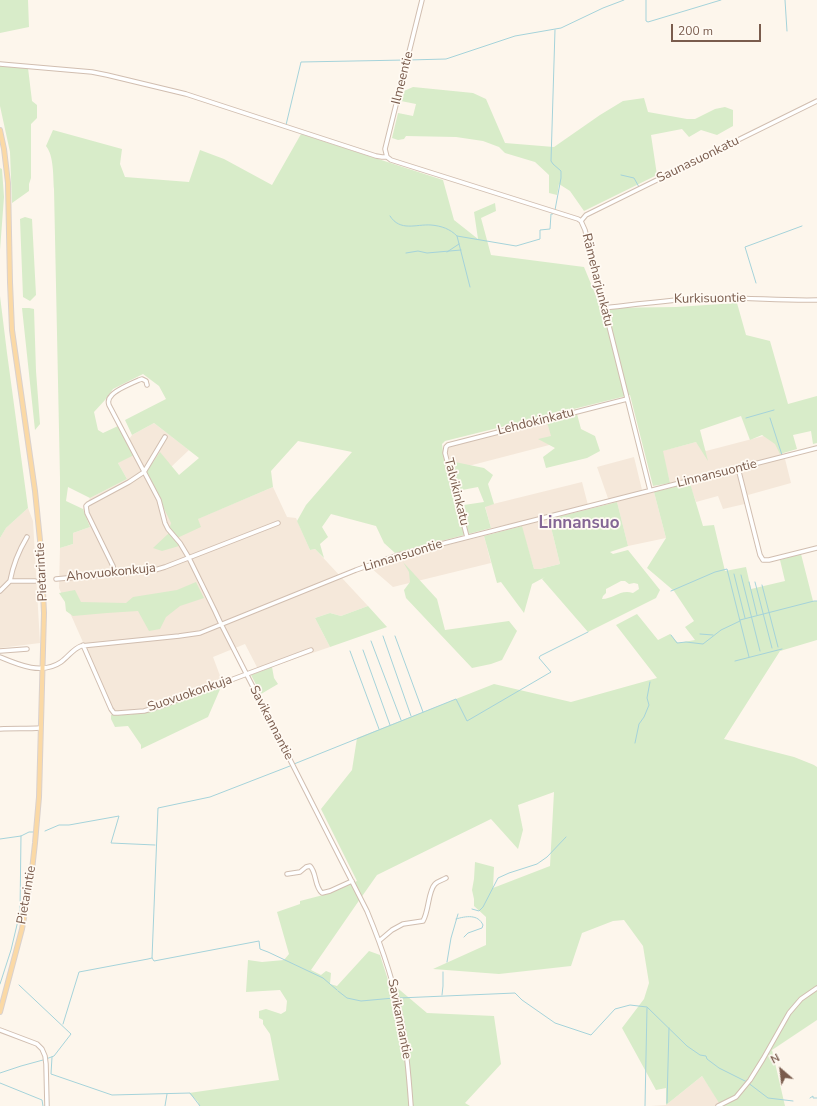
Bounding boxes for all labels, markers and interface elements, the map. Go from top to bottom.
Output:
scale bar [673,16,763,42]
text: 200 m [678,23,713,39]
street label: Ilmeentie [389,50,417,106]
street label: Saunasuonkatu [654,133,742,187]
street label: Rämeharjunkatu [578,232,616,328]
street label: Kurkisuontie [674,291,746,307]
street label: Lehdokinkatu [496,405,576,439]
street label: Talvikinkatu [440,457,472,527]
street label: Linnansuontie [675,457,759,491]
district label: Linnansuo [539,514,619,534]
street label: Linnansuontie [362,537,444,575]
street label: Pietarintie [33,542,51,602]
street label: Ahovuokonkuja [65,561,157,585]
street label: Suovuokonkuja [146,672,234,716]
street label: Savikannantie [246,683,296,763]
street label: Pietarintie [14,865,40,925]
street label: Savikannantie [384,978,414,1060]
north arrow [761,1050,801,1090]
text: N [768,1050,782,1068]

